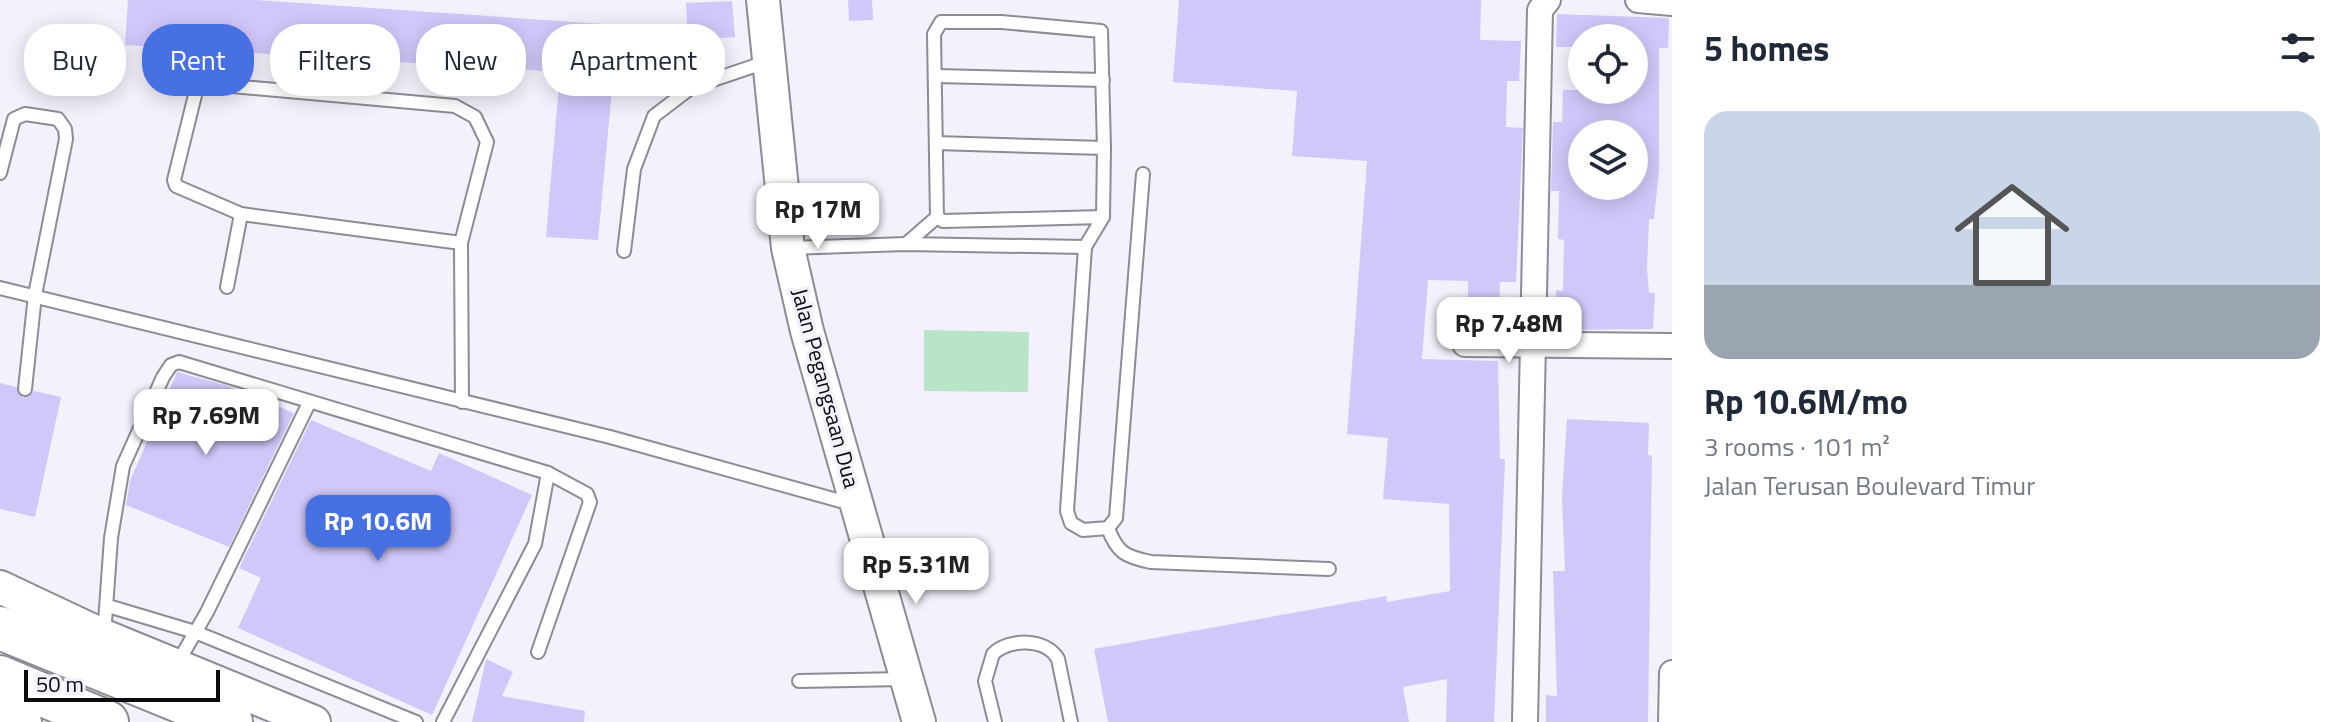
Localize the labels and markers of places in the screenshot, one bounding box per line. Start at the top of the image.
pin: Rp 17M [753,183,883,251]
pin: Rp 7.48M [1426,297,1592,365]
pin: Rp 7.69M [123,389,289,457]
pin: Rp 10.6M [295,495,461,563]
pin: Rp 5.31M [833,538,999,606]

